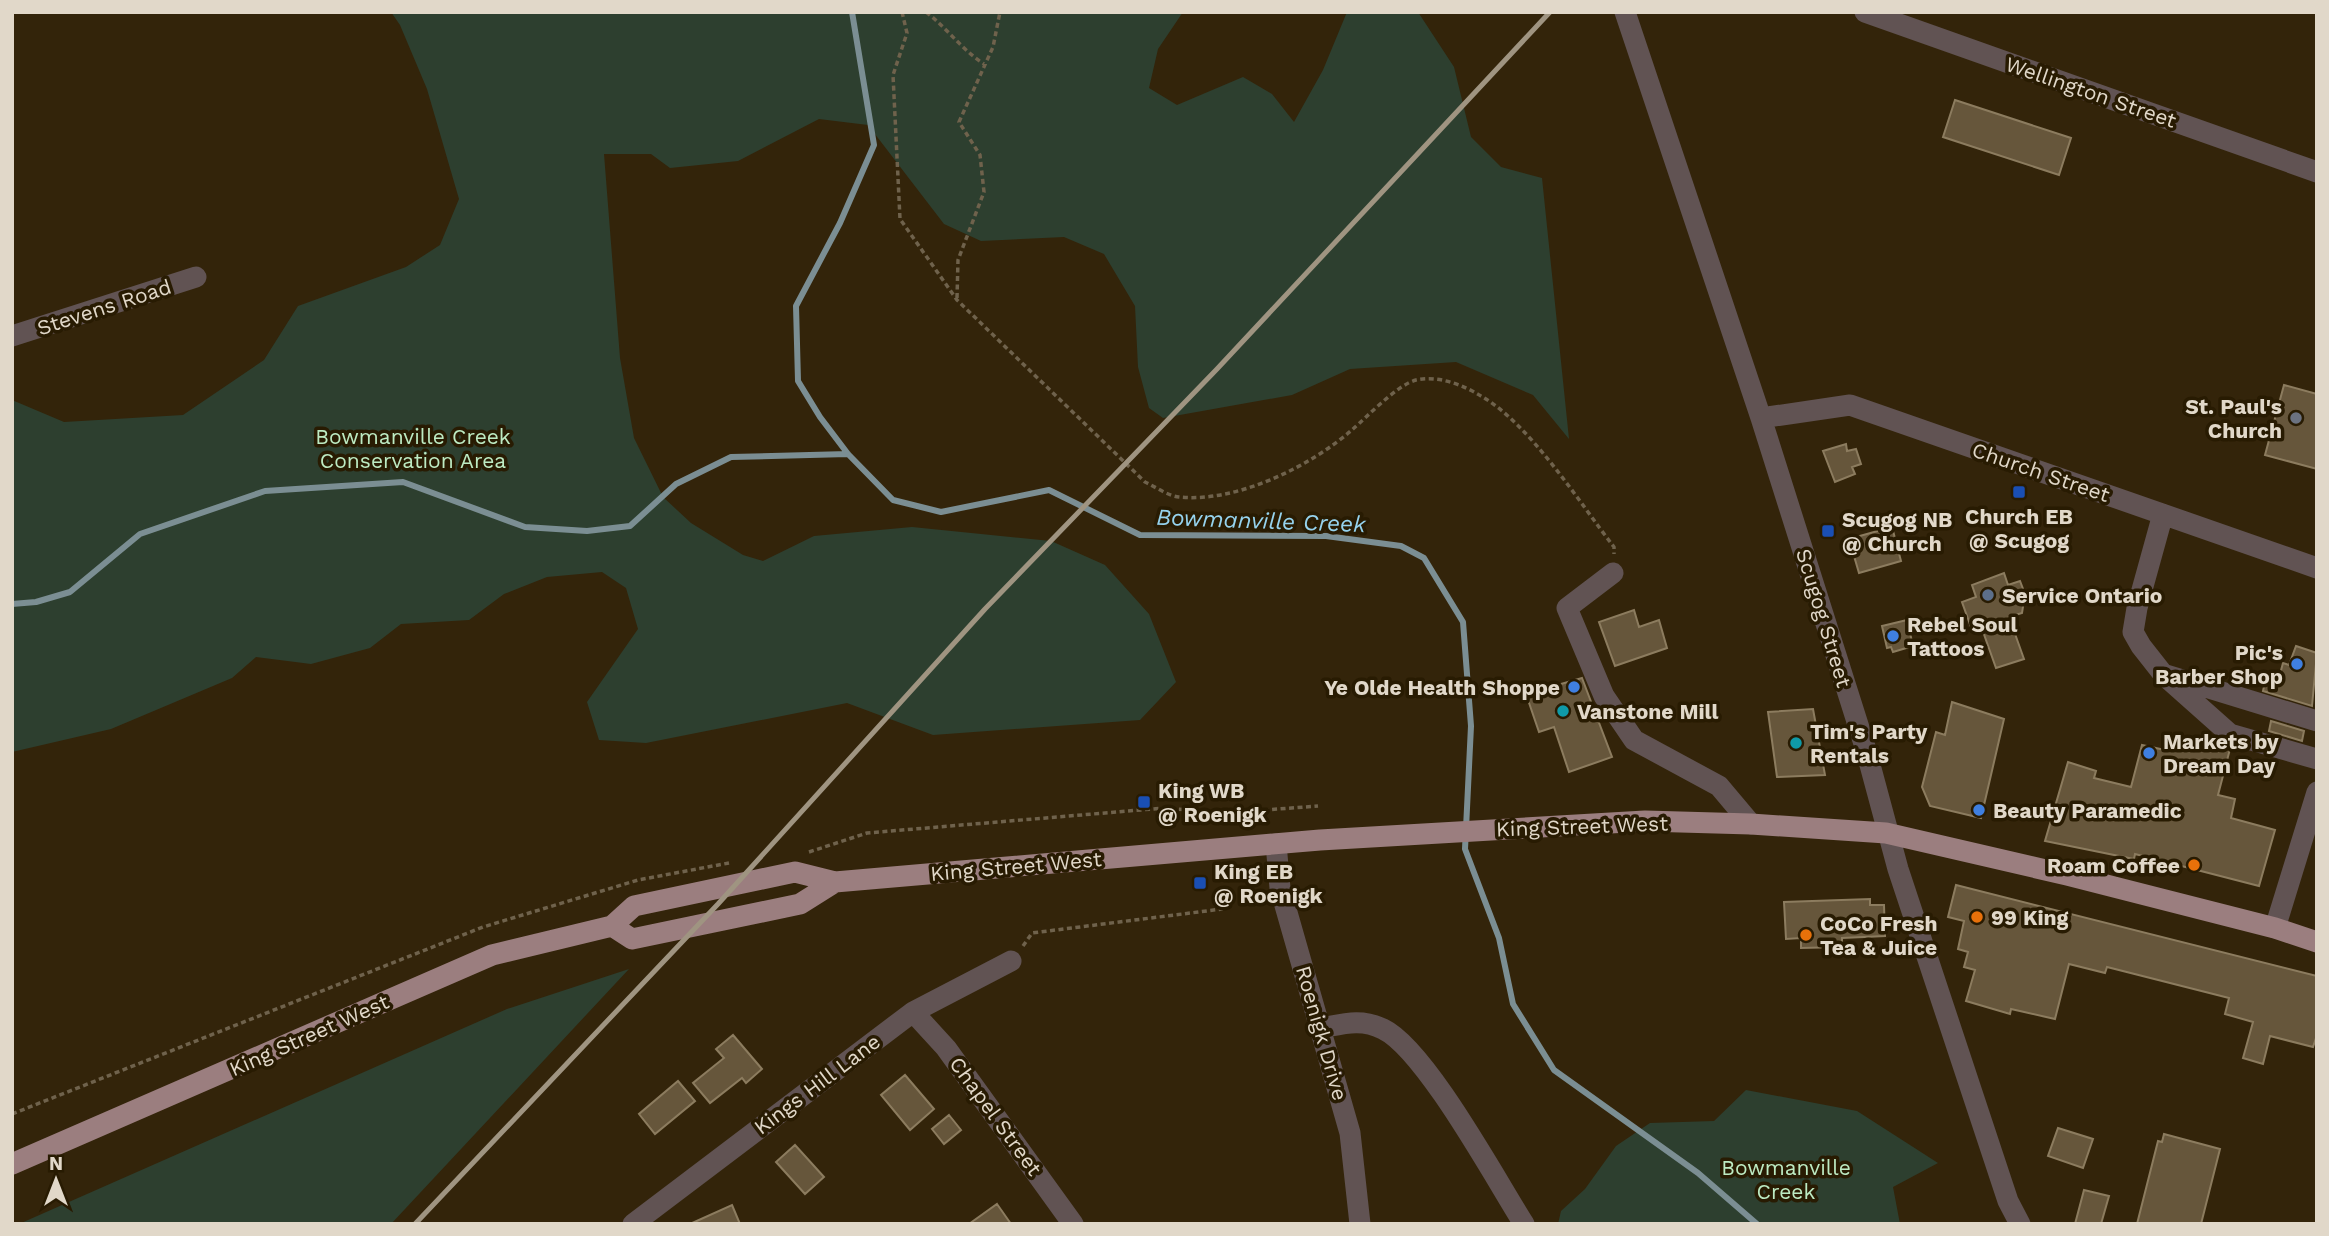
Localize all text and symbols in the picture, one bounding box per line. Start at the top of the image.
street label: Wellington Street [2002,51,2180,133]
street label: Stevens Road [34,274,174,340]
place label: St. Paul's Church [2185,394,2282,443]
marker: St. Paul's Church [2288,410,2304,426]
park label: Bowmanville Creek Conservation Area [315,424,511,473]
street label: Church Street [1969,437,2113,507]
marker: Church EB @ Scugog [2011,484,2027,500]
water label: Bowmanville Creek [1156,504,1368,538]
place label: Church EB @ Scugog [1965,504,2073,553]
place label: Scugog NB @ Church [1842,507,1952,556]
marker: Scugog NB @ Church [1820,523,1836,539]
street label: Scugog Street [1791,546,1857,690]
place label: Service Ontario [2002,583,2162,608]
marker: Service Ontario [1980,587,1996,603]
place label: Rebel Soul Tattoos [1907,612,2018,661]
marker: Rebel Soul Tattoos [1885,628,1901,644]
place label: Pic's Barber Shop [2155,640,2283,689]
marker: Pic's Barber Shop [2289,656,2305,672]
place label: Ye Olde Health Shoppe [1324,675,1560,700]
marker: Ye Olde Health Shoppe [1566,679,1582,695]
place label: Vanstone Mill [1577,699,1718,724]
marker: Vanstone Mill [1555,703,1571,719]
place label: Tim's Party Rentals [1810,719,1928,768]
place label: Markets by Dream Day [2163,729,2279,778]
marker: Tim's Party Rentals [1788,735,1804,751]
marker: Markets by Dream Day [2141,745,2157,761]
place label: King WB @ Roenigk [1158,778,1268,827]
marker: King WB @ Roenigk [1136,794,1152,810]
place label: Beauty Paramedic [1993,798,2182,823]
marker: Beauty Paramedic [1971,802,1987,818]
street label: King Street West [1496,810,1669,841]
street label: King Street West [929,846,1103,886]
place label: Roam Coffee [2047,853,2180,878]
marker: Roam Coffee [2186,857,2202,873]
place label: King EB @ Roenigk [1214,859,1324,908]
marker: King EB @ Roenigk [1192,875,1208,891]
place label: 99 King [1991,905,2069,930]
marker: 99 King [1969,909,1985,925]
place label: CoCo Fresh Tea & Juice [1820,911,1938,960]
marker: CoCo Fresh Tea & Juice [1798,927,1814,943]
street label: Roenigk Drive [1291,963,1353,1103]
street label: King Street West [225,989,393,1081]
street label: Kings Hill Lane [749,1028,885,1140]
street label: Chapel Street [945,1052,1048,1180]
north arrow [21,1145,91,1215]
text: N [49,1152,63,1175]
park label: Bowmanville Creek [1721,1155,1851,1204]

